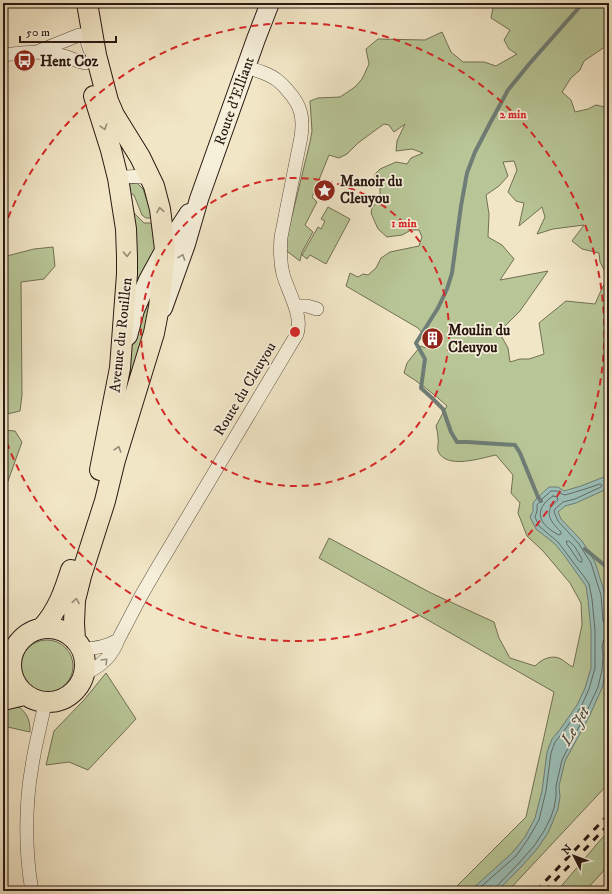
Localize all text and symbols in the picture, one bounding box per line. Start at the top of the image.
scale bar [20,18,116,44]
text: 50 m [26,25,50,40]
bus stop icon: Hent Coz [12,48,38,74]
place label: Hent Coz [40,52,99,71]
street label: Route d'Elliant [209,54,258,148]
text: 2 min [500,107,527,122]
one-way arrow [99,123,108,130]
place label: Manoir du Cleuyou [340,172,403,208]
place icon: Manoir du Cleuyou [312,177,338,203]
one-way arrow [156,207,165,213]
text: 1 min [391,216,417,231]
one-way arrow [123,251,131,257]
one-way arrow [177,254,185,261]
street label: Avenue du Rouillen [106,276,137,394]
place label: Moulin du Cleuyou [448,321,511,357]
centre of rings [288,325,302,339]
building icon: Moulin du Cleuyou [420,326,446,352]
street label: Route du Cleuyou [210,339,280,439]
one-way arrow [113,446,122,453]
one-way arrow [71,598,80,604]
one-way arrow [100,658,108,666]
water label: Le Jet [556,702,595,750]
north arrow [554,836,594,876]
text: N [559,842,576,858]

